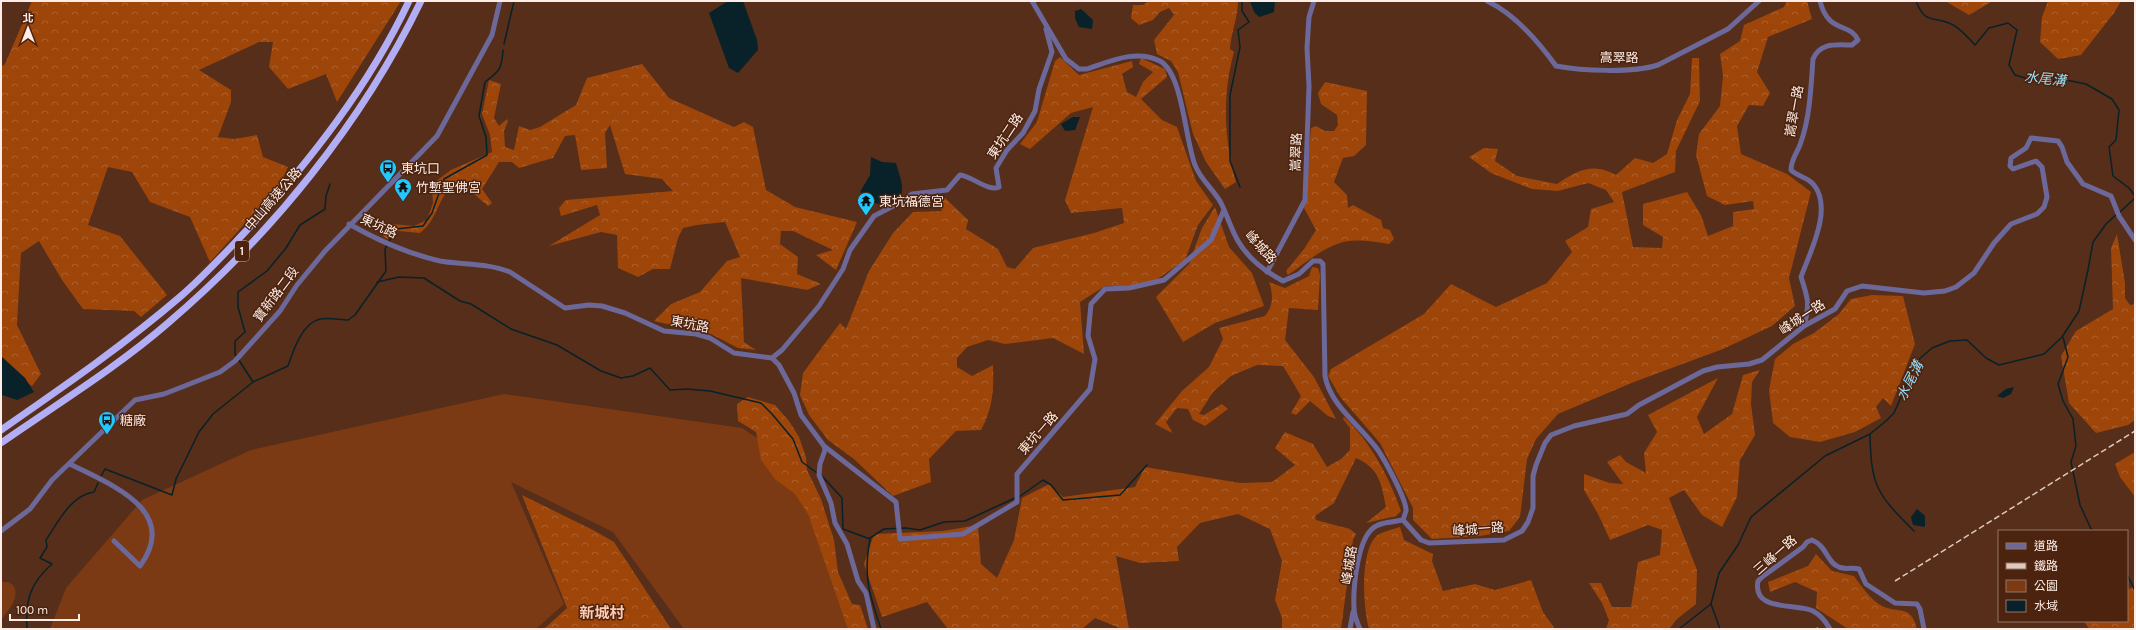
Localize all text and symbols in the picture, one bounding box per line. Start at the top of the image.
north arrow [8,8,48,48]
text: 北 [23,12,34,25]
street label: 嵩翠路 [1599,50,1639,65]
water label: 水尾溝 [2023,68,2069,90]
street label: 嵩翠一路 [1782,84,1806,138]
street label: 東坑二路 [984,110,1026,162]
street label: 嵩翠路 [1288,132,1304,172]
bus stop icon: 東坑口 [378,158,398,183]
place label: 東坑口 [401,161,440,176]
street label: 中山高速公路 [242,165,304,233]
temple icon: 竹塹聖佛宮 [393,177,413,202]
place label: 竹塹聖佛宮 [416,180,481,195]
temple icon: 東坑福德宮 [856,191,876,216]
place label: 東坑福德宮 [879,194,944,209]
street label: 東坑路 [358,211,400,241]
street label: 峰城路 [1242,227,1280,267]
road number: 1 [235,241,249,261]
street label: 寶新路二段 [250,264,302,324]
street label: 峰城一路 [1776,297,1828,337]
street label: 東坑路 [669,313,711,335]
water label: 水尾溝 [1893,357,1928,404]
street label: 東坑一路 [1015,408,1061,458]
bus stop icon: 糖廠 [97,410,117,435]
place label: 糖廠 [120,413,146,428]
street label: 峰城一路 [1452,520,1504,538]
legend [1998,530,2128,622]
street label: 三峰一路 [1750,532,1800,578]
text: 道路 [2034,539,2058,553]
street label: 峰城路 [1339,545,1359,585]
text: 鐵路 [2034,559,2058,573]
text: 公園 [2034,579,2058,593]
scale bar [10,596,79,622]
text: 水域 [2034,599,2058,613]
text: 100 m [16,603,48,617]
district label: 新城村 [579,604,625,622]

